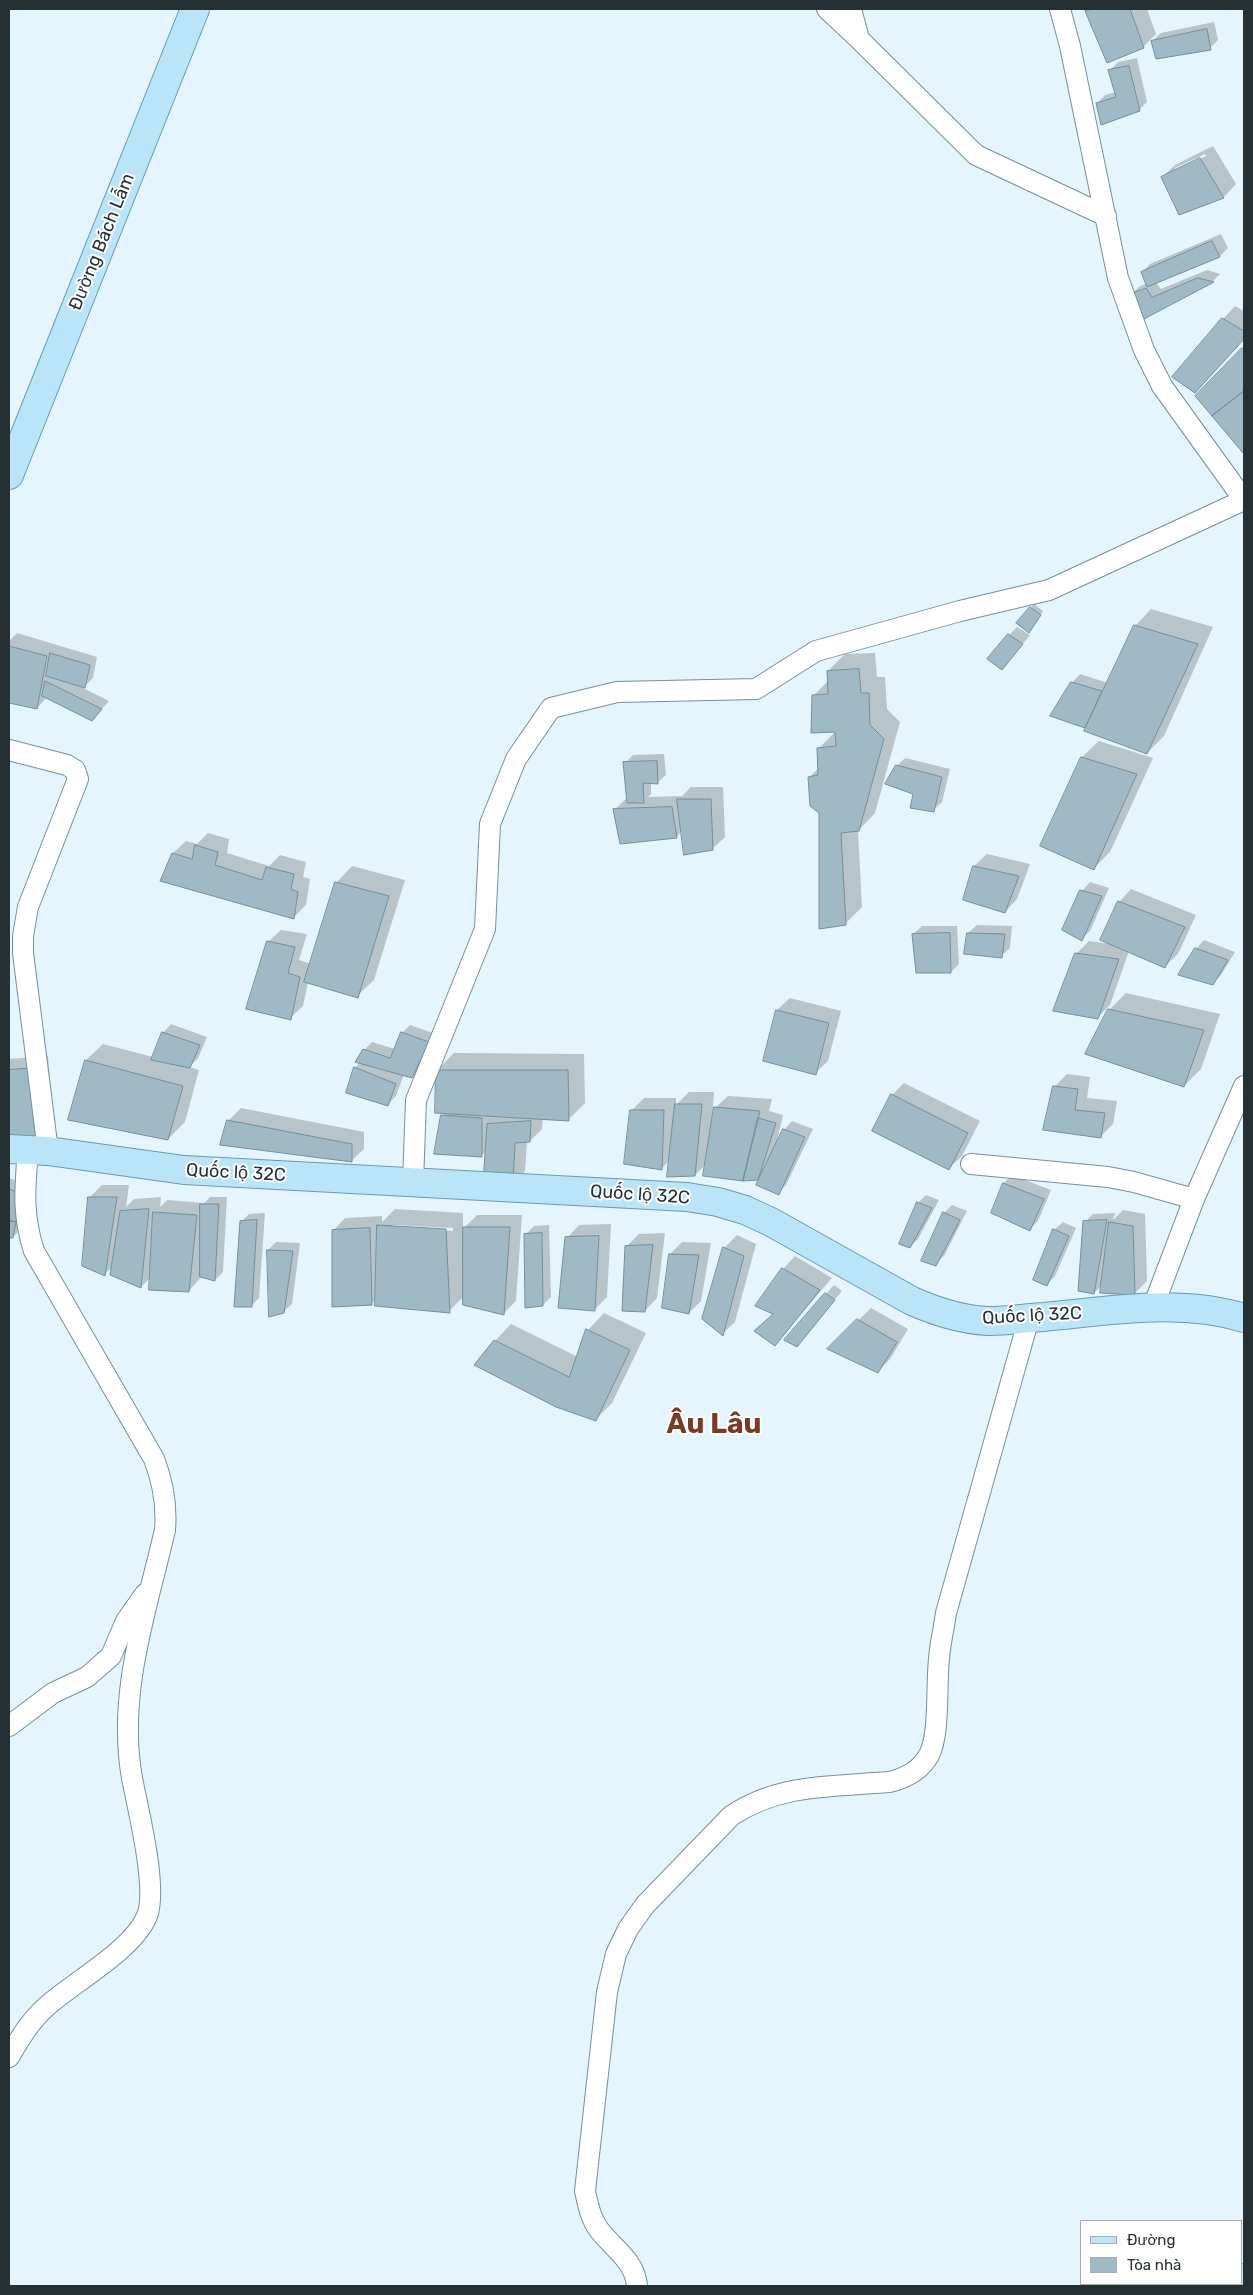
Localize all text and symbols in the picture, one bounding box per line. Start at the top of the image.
street label: Đường Bách Lẫm [65,170,139,314]
street label: Quốc lộ 32C [186,1160,286,1186]
street label: Quốc lộ 32C [589,1181,691,1209]
street label: Quốc lộ 32C [982,1303,1082,1329]
district label: Âu Lâu [667,1408,761,1442]
legend [1080,2220,1243,2285]
text: Đường [1127,2231,1175,2249]
text: Tòa nhà [1127,2256,1181,2274]

